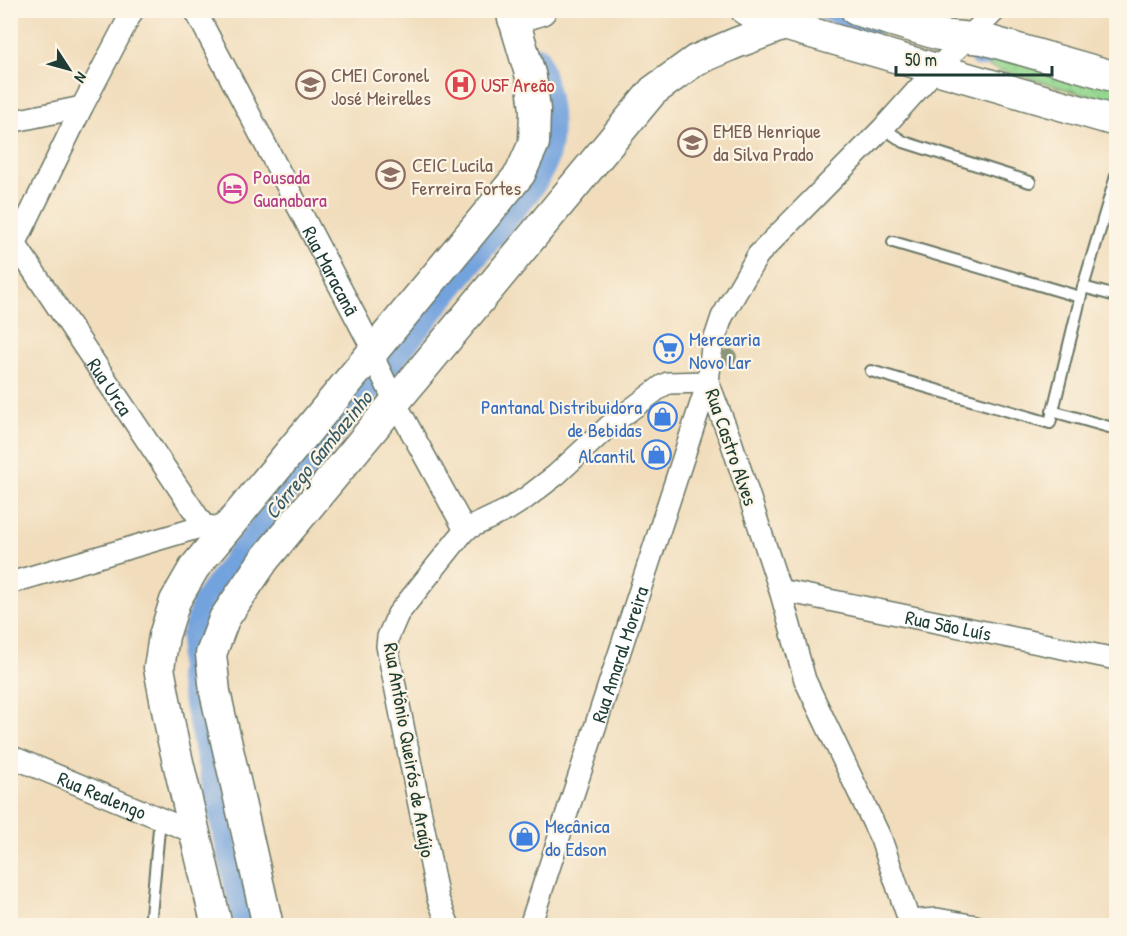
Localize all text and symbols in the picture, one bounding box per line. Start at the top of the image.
north arrow [39,39,99,99]
scale bar [896,39,1052,77]
text: 50 m [905,47,937,72]
place label: CMEI Coronel José Meirelles [331,61,431,111]
text: N [69,68,93,88]
hospital icon: USF Areão [444,68,476,100]
school or university icon: CMEI Coronel José Meirelles [294,69,326,101]
place label: USF Areão [481,71,555,98]
place label: EMEB Henrique da Silva Prado [713,117,821,167]
school or university icon: EMEB Henrique da Silva Prado [676,126,708,158]
place label: CEIC Lucila Ferreira Fortes [411,151,522,201]
school or university icon: CEIC Lucila Ferreira Fortes [375,159,407,191]
place label: Pousada Guanabara [253,163,327,213]
hotel icon: Pousada Guanabara [216,172,248,204]
street label: Rua Maracanã [297,221,366,320]
place label: Mercearia Novo Lar [689,325,760,375]
supermarket icon: Mercearia Novo Lar [652,333,684,365]
street label: Rua Urca [82,352,140,420]
water label: Córrego Gambazinho [257,384,380,525]
street label: Rua Castro Alves [699,385,765,509]
place label: Pantanal Distribuidora de Bebidas [481,393,642,443]
shop icon: Pantanal Distribuidora de Bebidas [647,401,679,433]
shop icon: Alcantil [640,439,672,471]
place label: Alcantil [579,442,636,469]
street label: Rua Amaral Moreira [584,582,654,726]
street label: Rua São Luís [903,603,994,647]
street label: Rua Antônio Queirós de Araújo [378,641,442,859]
street label: Rua Realengo [54,764,151,825]
place label: Mecânica do Edson [545,812,610,862]
shop icon: Mecânica do Edson [508,820,540,852]

